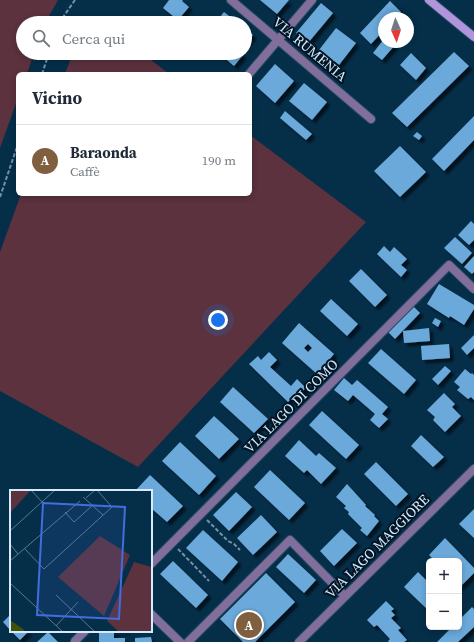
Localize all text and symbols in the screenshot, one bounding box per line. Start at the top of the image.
street label: VIA RUMENIA [268,12,352,87]
north arrow [378,12,414,48]
search box [16,16,252,60]
icon: search [30,27,52,49]
text: Cerca qui [62,28,125,49]
text: Vicino [32,86,82,110]
text: Baraonda [70,142,137,163]
text: A [41,152,49,169]
text: 190 m [202,152,236,169]
text: Caffè [70,163,100,180]
your location [208,310,228,330]
street label: VIA LAGO DI COMO [239,354,343,458]
inset map [10,490,152,632]
street label: VIA LAGO MAGGIORE [321,490,433,602]
map controls [426,558,462,630]
button: + [426,558,462,594]
button: − [426,594,462,630]
pin: A [236,610,262,640]

